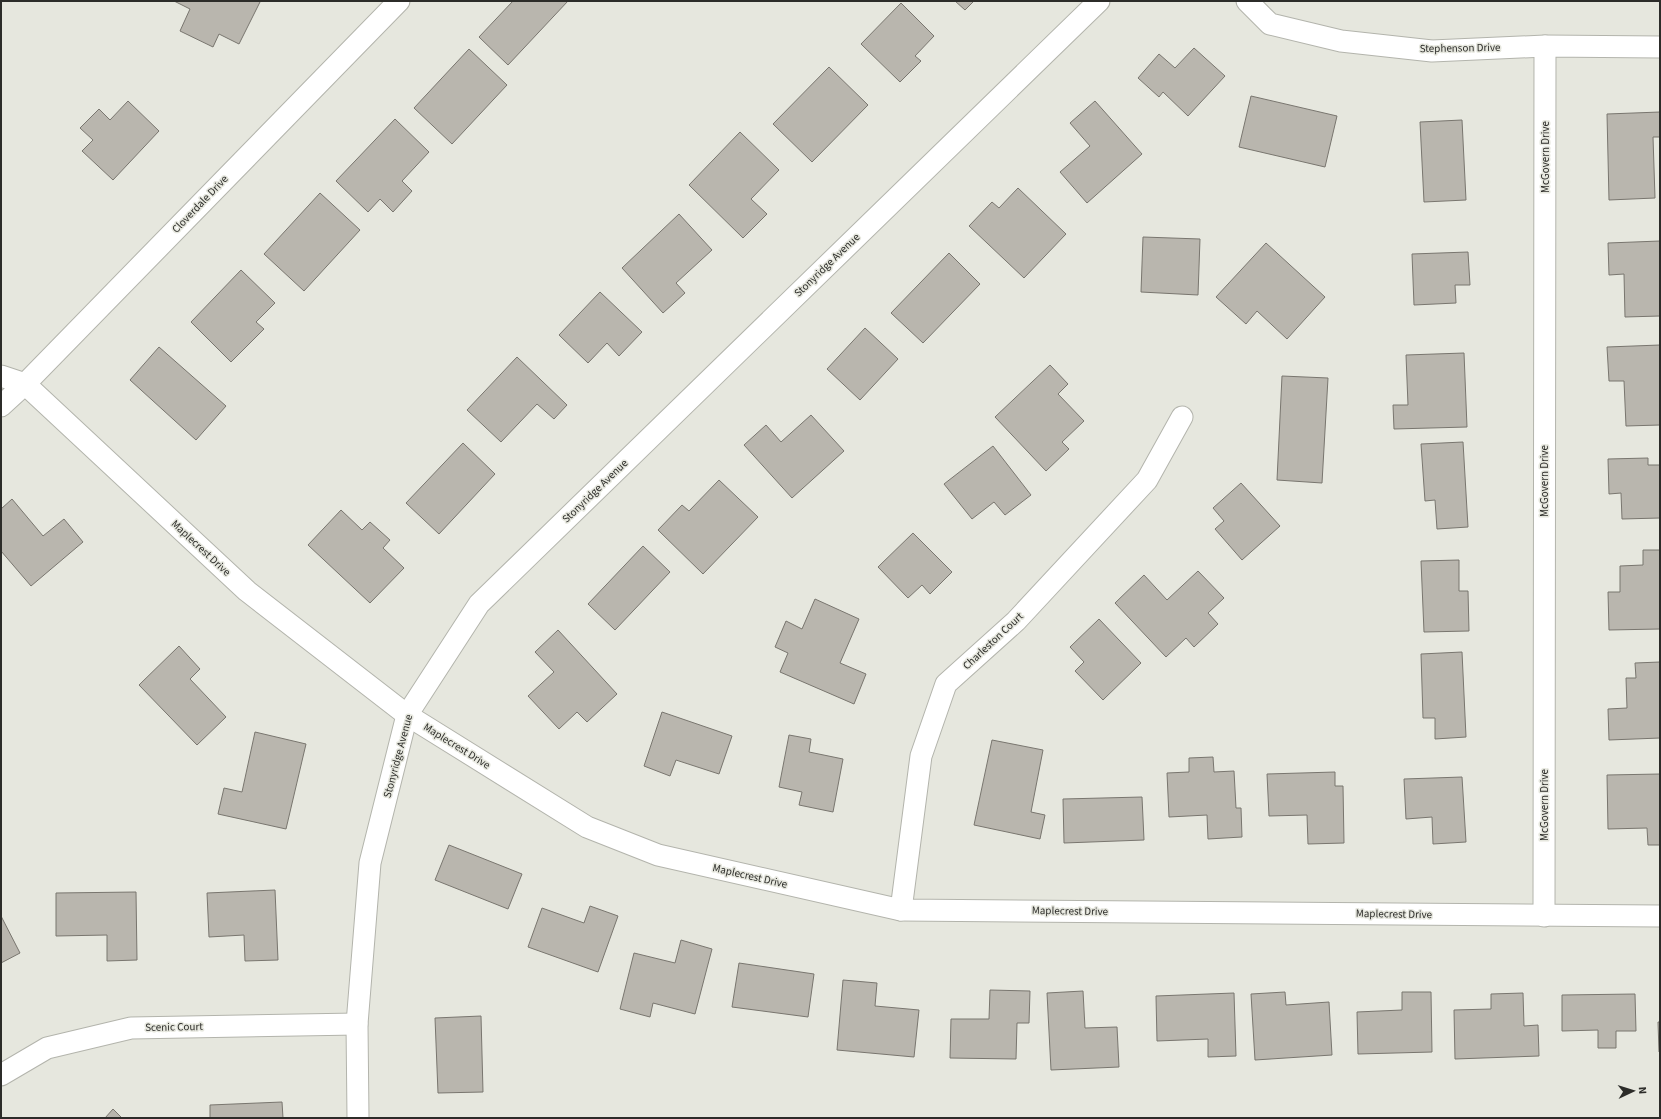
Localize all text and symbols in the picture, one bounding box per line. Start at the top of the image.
street label: Stephenson Drive [1419,40,1501,56]
street label: McGovern Drive [1538,120,1553,193]
street label: Cloverdale Drive [168,171,232,236]
street label: Stonyridge Avenue [791,229,863,300]
street label: McGovern Drive [1537,444,1552,517]
street label: Stonyridge Avenue [559,455,631,526]
street label: Maplecrest Drive [168,517,234,580]
street label: Charleston Court [959,609,1027,673]
street label: Stonyridge Avenue [380,712,416,799]
street label: Maplecrest Drive [421,719,494,773]
street label: McGovern Drive [1537,768,1552,841]
street label: Maplecrest Drive [711,860,789,892]
street label: Maplecrest Drive [1032,903,1109,919]
street label: Maplecrest Drive [1356,906,1433,922]
street label: Scenic Court [145,1019,203,1035]
north arrow [1613,1071,1653,1111]
text: N [1635,1086,1650,1095]

